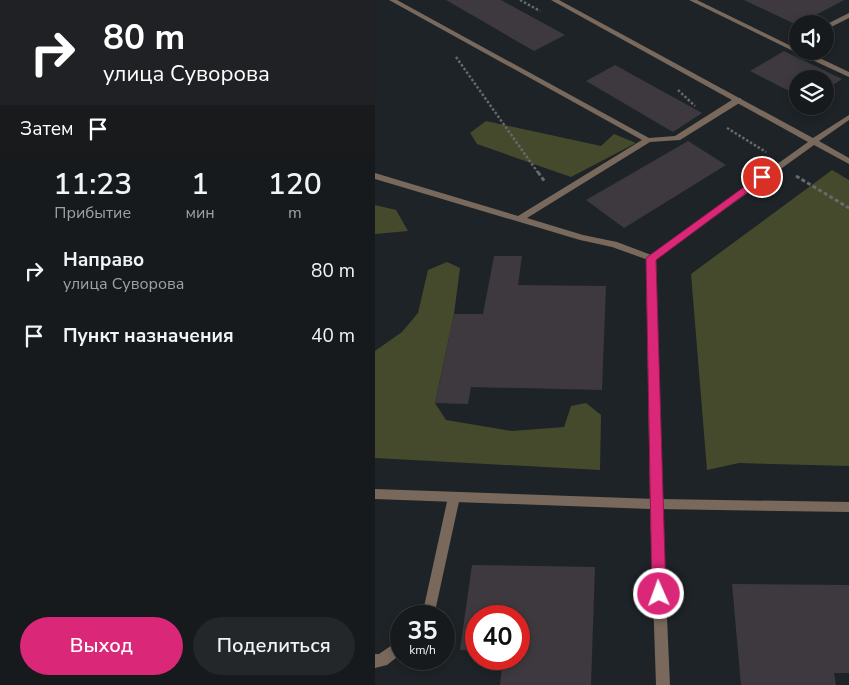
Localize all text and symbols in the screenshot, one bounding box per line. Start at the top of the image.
text: 80 m [103,14,185,61]
map controls [789,15,834,115]
button: sound [789,15,834,60]
icon: right [20,20,85,85]
text: улица Суворова [103,59,270,89]
button: layers [789,70,834,115]
icon: arrive [84,115,112,143]
text: Затем [20,116,74,142]
pin [741,156,783,198]
icon: arrive [748,163,776,191]
text: 11:23 [53,164,132,205]
text: 1 [191,164,209,205]
text: 120 [268,164,322,205]
text: Прибытие [54,202,131,224]
text: мин [185,202,215,224]
text: m [288,202,302,224]
text: Направо [63,247,144,273]
icon: right [20,257,48,285]
text: 80 m [311,258,355,284]
text: улица Суворова [63,273,184,295]
icon: arrive [20,322,48,350]
text: Пункт назначения [63,323,234,349]
text: 40 m [311,323,355,349]
position arrow [632,567,684,619]
speed limit sign: 40 [465,605,530,670]
text: 35 [407,614,438,648]
button: Выход [20,617,183,675]
button: Поделиться [193,617,355,675]
text: km/h [409,642,436,658]

